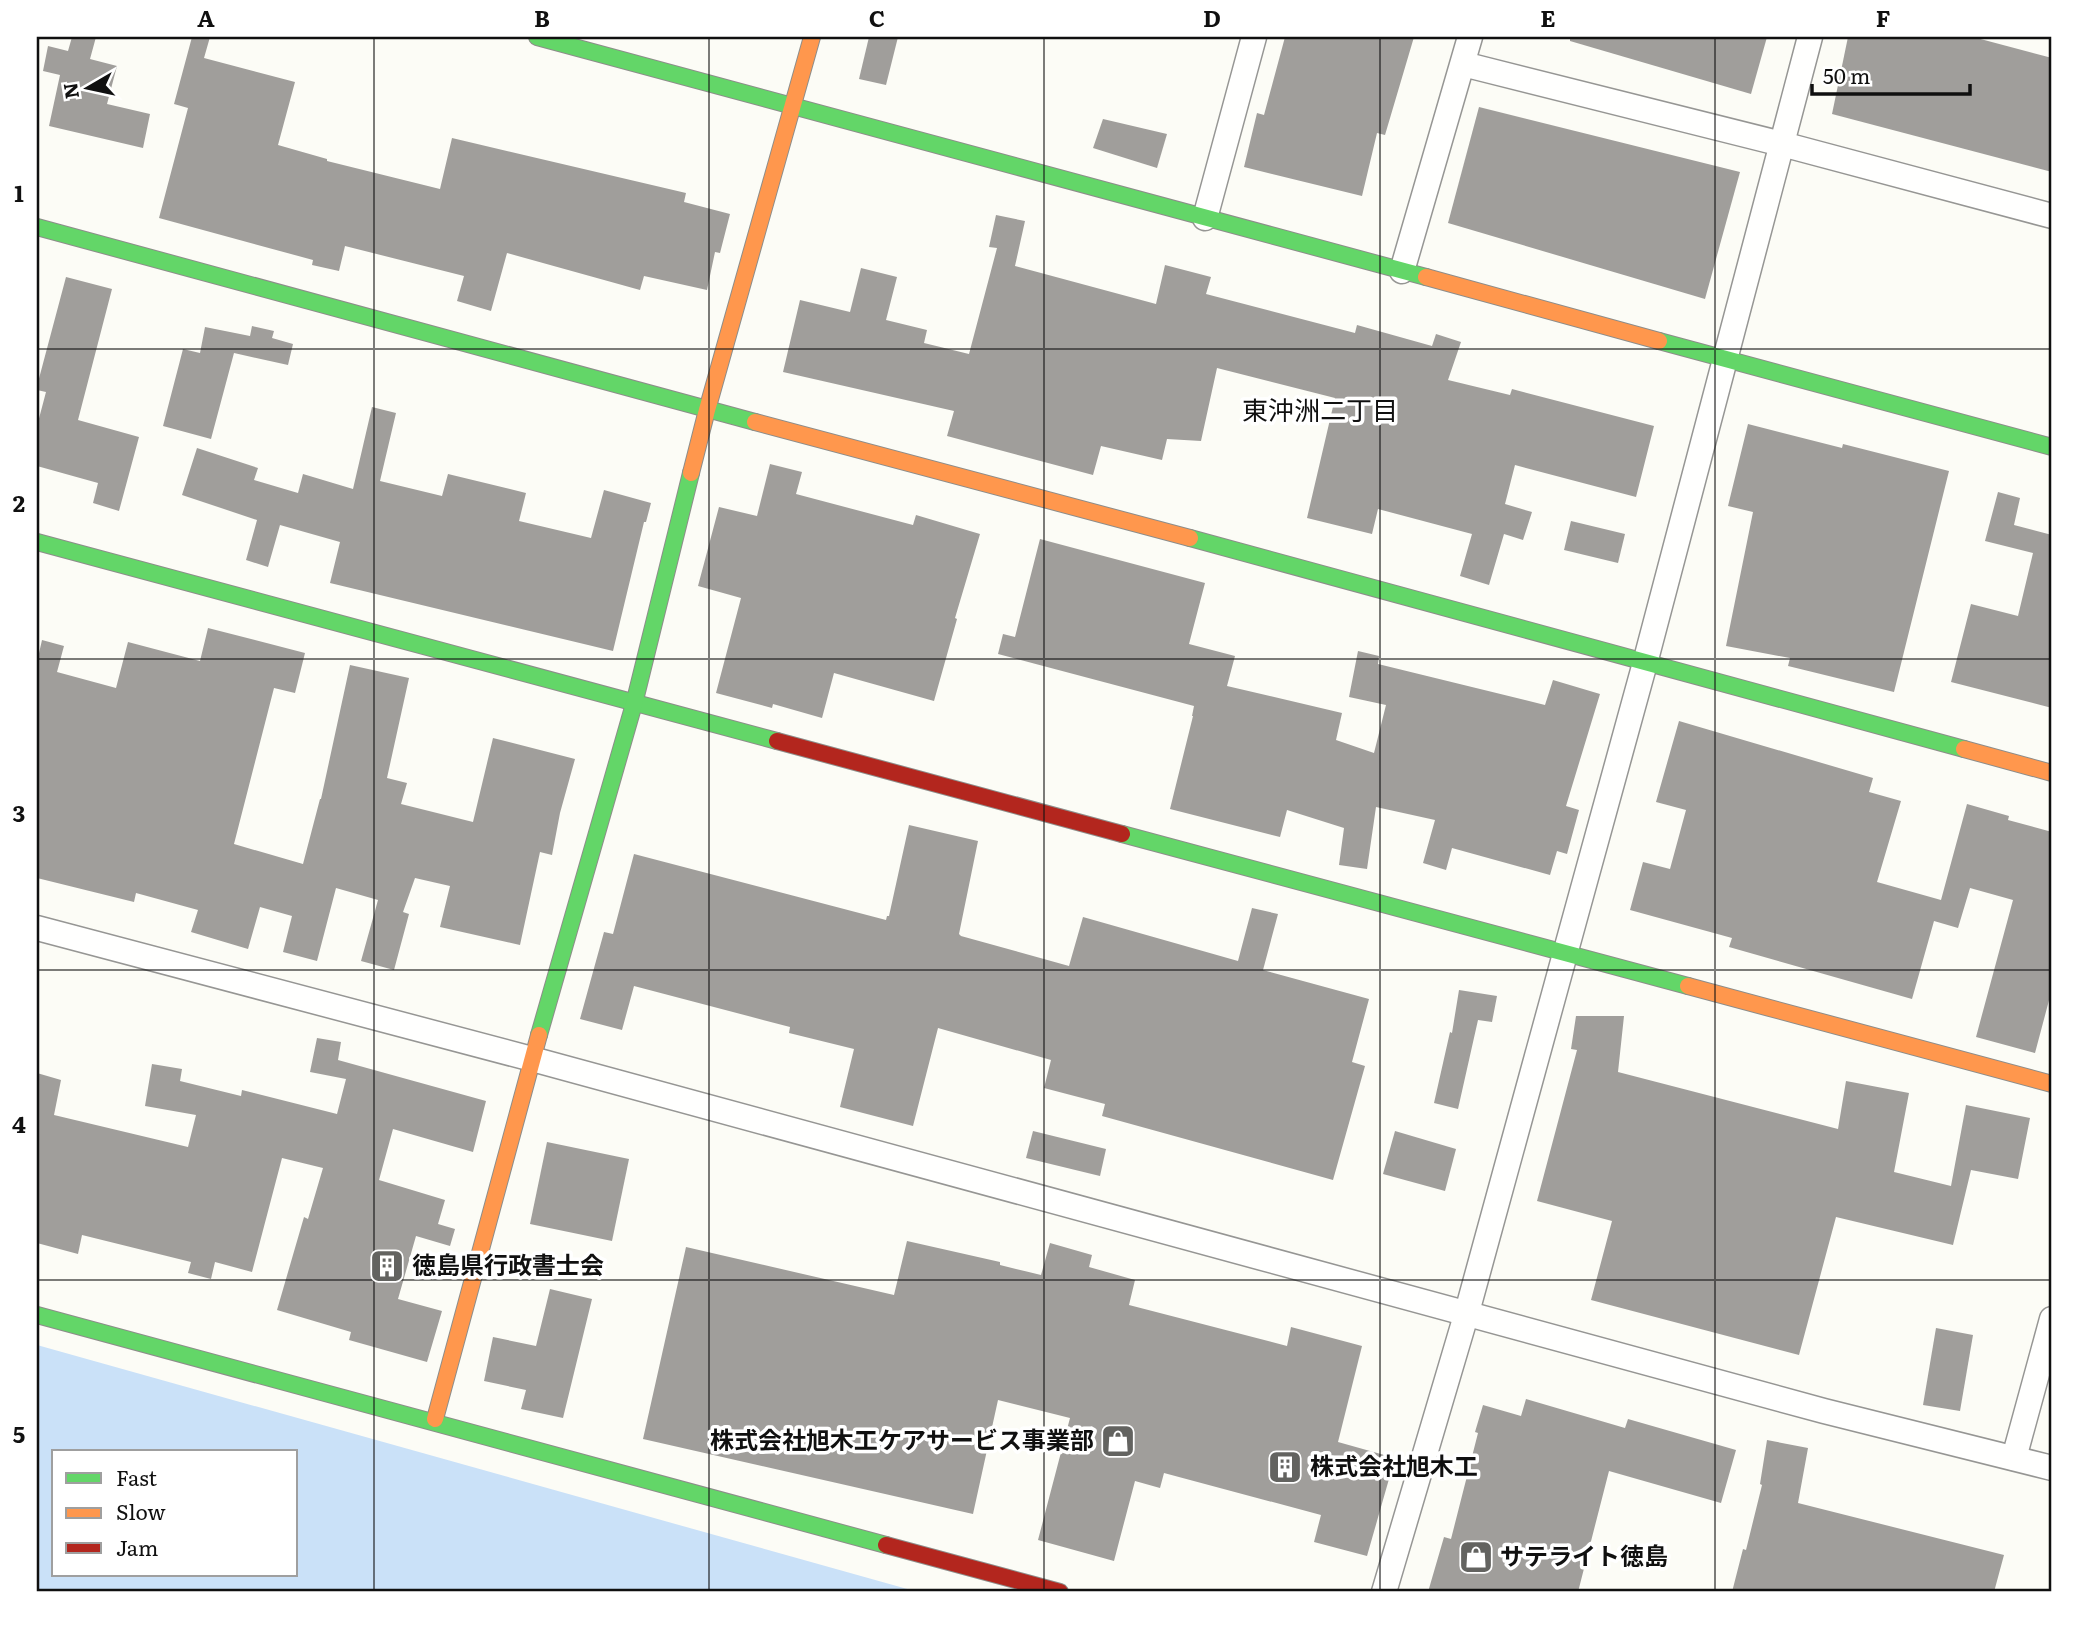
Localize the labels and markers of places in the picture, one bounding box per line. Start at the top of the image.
place label: 徳島県行政書士会 [412,1246,604,1281]
building icon: 徳島県行政書士会 [368,1247,406,1285]
place label: 株式会社旭木工ケアサービス事業部 [710,1421,1094,1456]
shop icon: 株式会社旭木工ケアサービス事業部 [1099,1422,1137,1460]
place label: 株式会社旭木工 [1310,1447,1478,1482]
building icon: 株式会社旭木工 [1266,1448,1304,1486]
place label: サテライト徳島 [1500,1537,1668,1572]
shop icon: サテライト徳島 [1457,1538,1495,1576]

